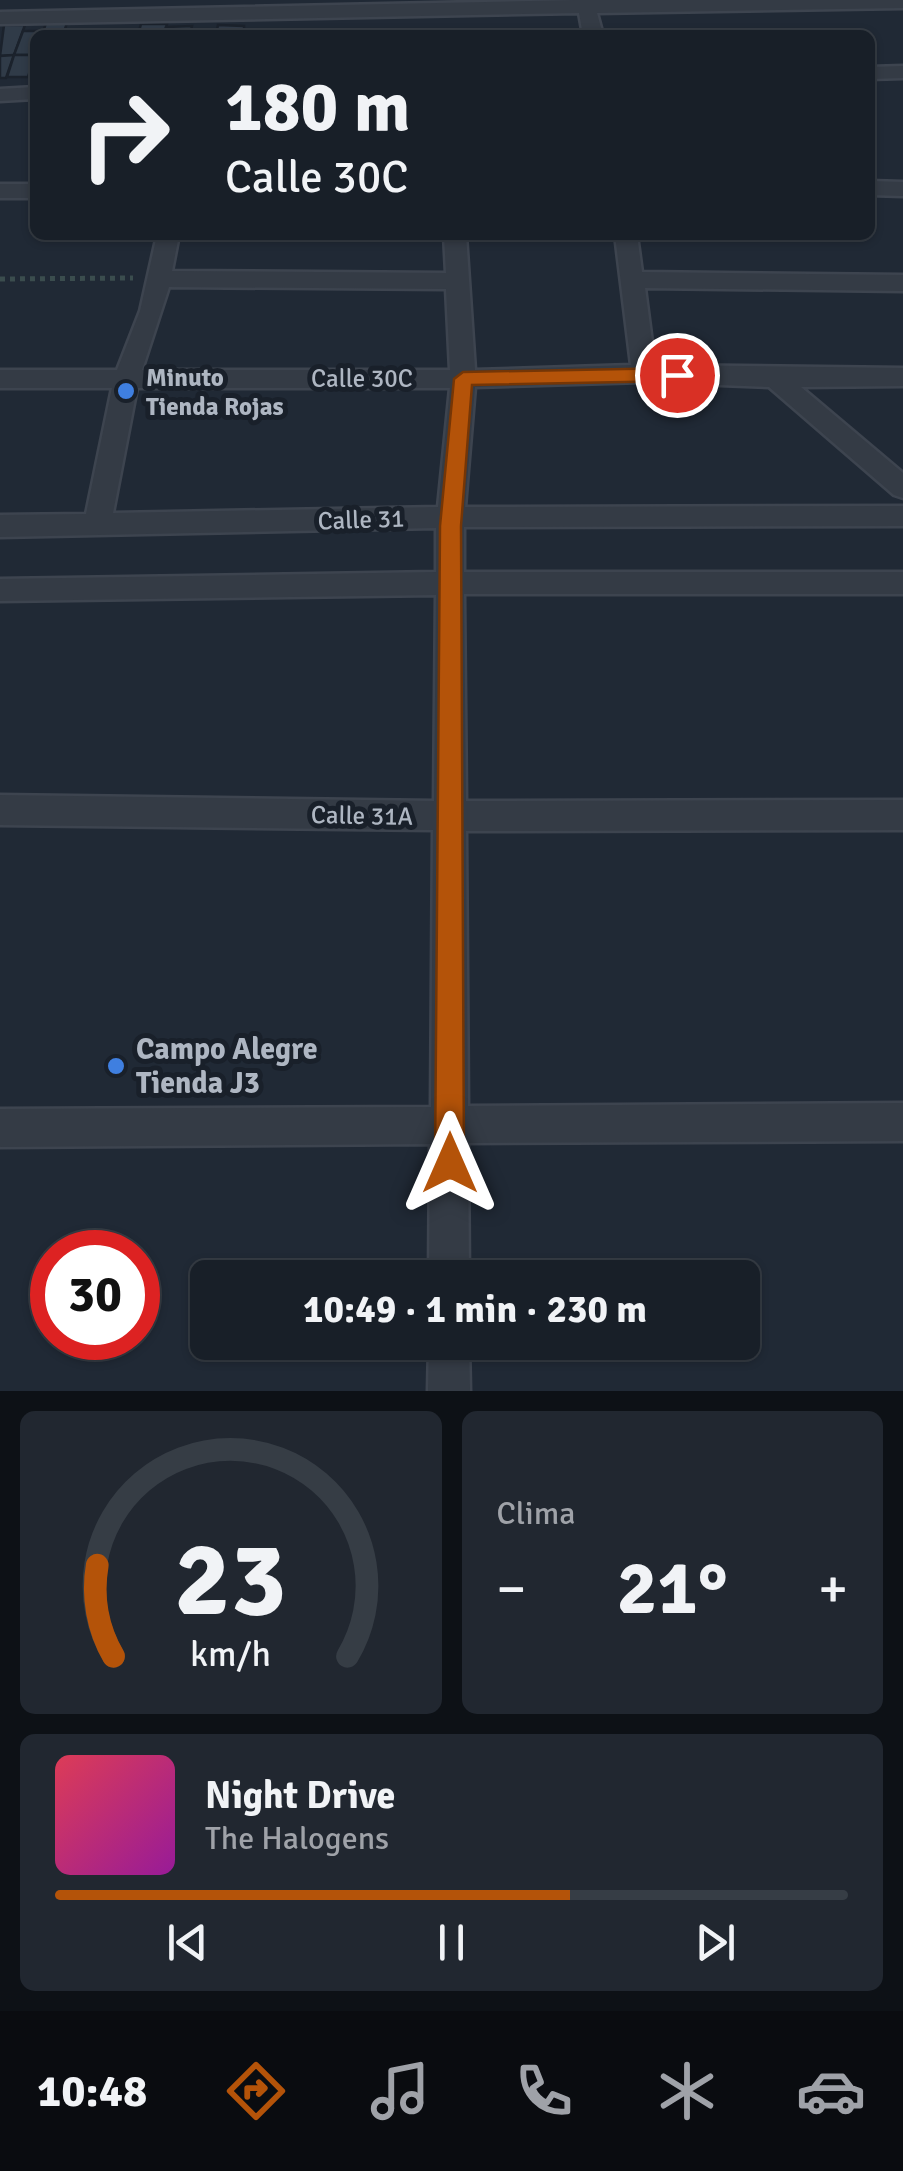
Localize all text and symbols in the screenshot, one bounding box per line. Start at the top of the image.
text: 180 m [225,64,410,150]
icon: right [60,70,190,200]
text: Calle 30C [225,150,408,205]
pin [635,333,720,418]
icon: arrive [650,348,705,403]
place label: Minuto Tienda Rojas [146,362,284,422]
street label: Calle 30C [311,363,413,394]
marker: Minuto Tienda Rojas [115,380,137,402]
street label: Calle 31 [317,502,405,537]
street label: Calle 31A [311,799,413,832]
place label: Campo Alegre Tienda J3 [136,1031,318,1102]
marker: Campo Alegre Tienda J3 [105,1055,127,1077]
position arrow [398,1111,502,1215]
speed limit sign: 30 [30,1230,160,1360]
text: 10:49 · 1 min · 230 m [303,1286,647,1333]
text: Clima [497,1494,575,1533]
text: 23 [175,1516,287,1644]
text: 21° [617,1542,728,1635]
text: − [497,1555,526,1623]
text: + [818,1555,848,1623]
text: km/h [190,1632,271,1676]
text: Night Drive [205,1772,395,1819]
text: The Halogens [205,1819,389,1858]
icon: previous [160,1915,215,1970]
icon: pause [424,1915,479,1970]
icon: next [688,1915,743,1970]
icon: directions [221,2056,291,2126]
icon: music [365,2056,435,2126]
icon: phone [509,2056,579,2126]
icon: climate [652,2056,722,2126]
icon: car [796,2056,866,2126]
text: 10:48 [37,2064,147,2119]

